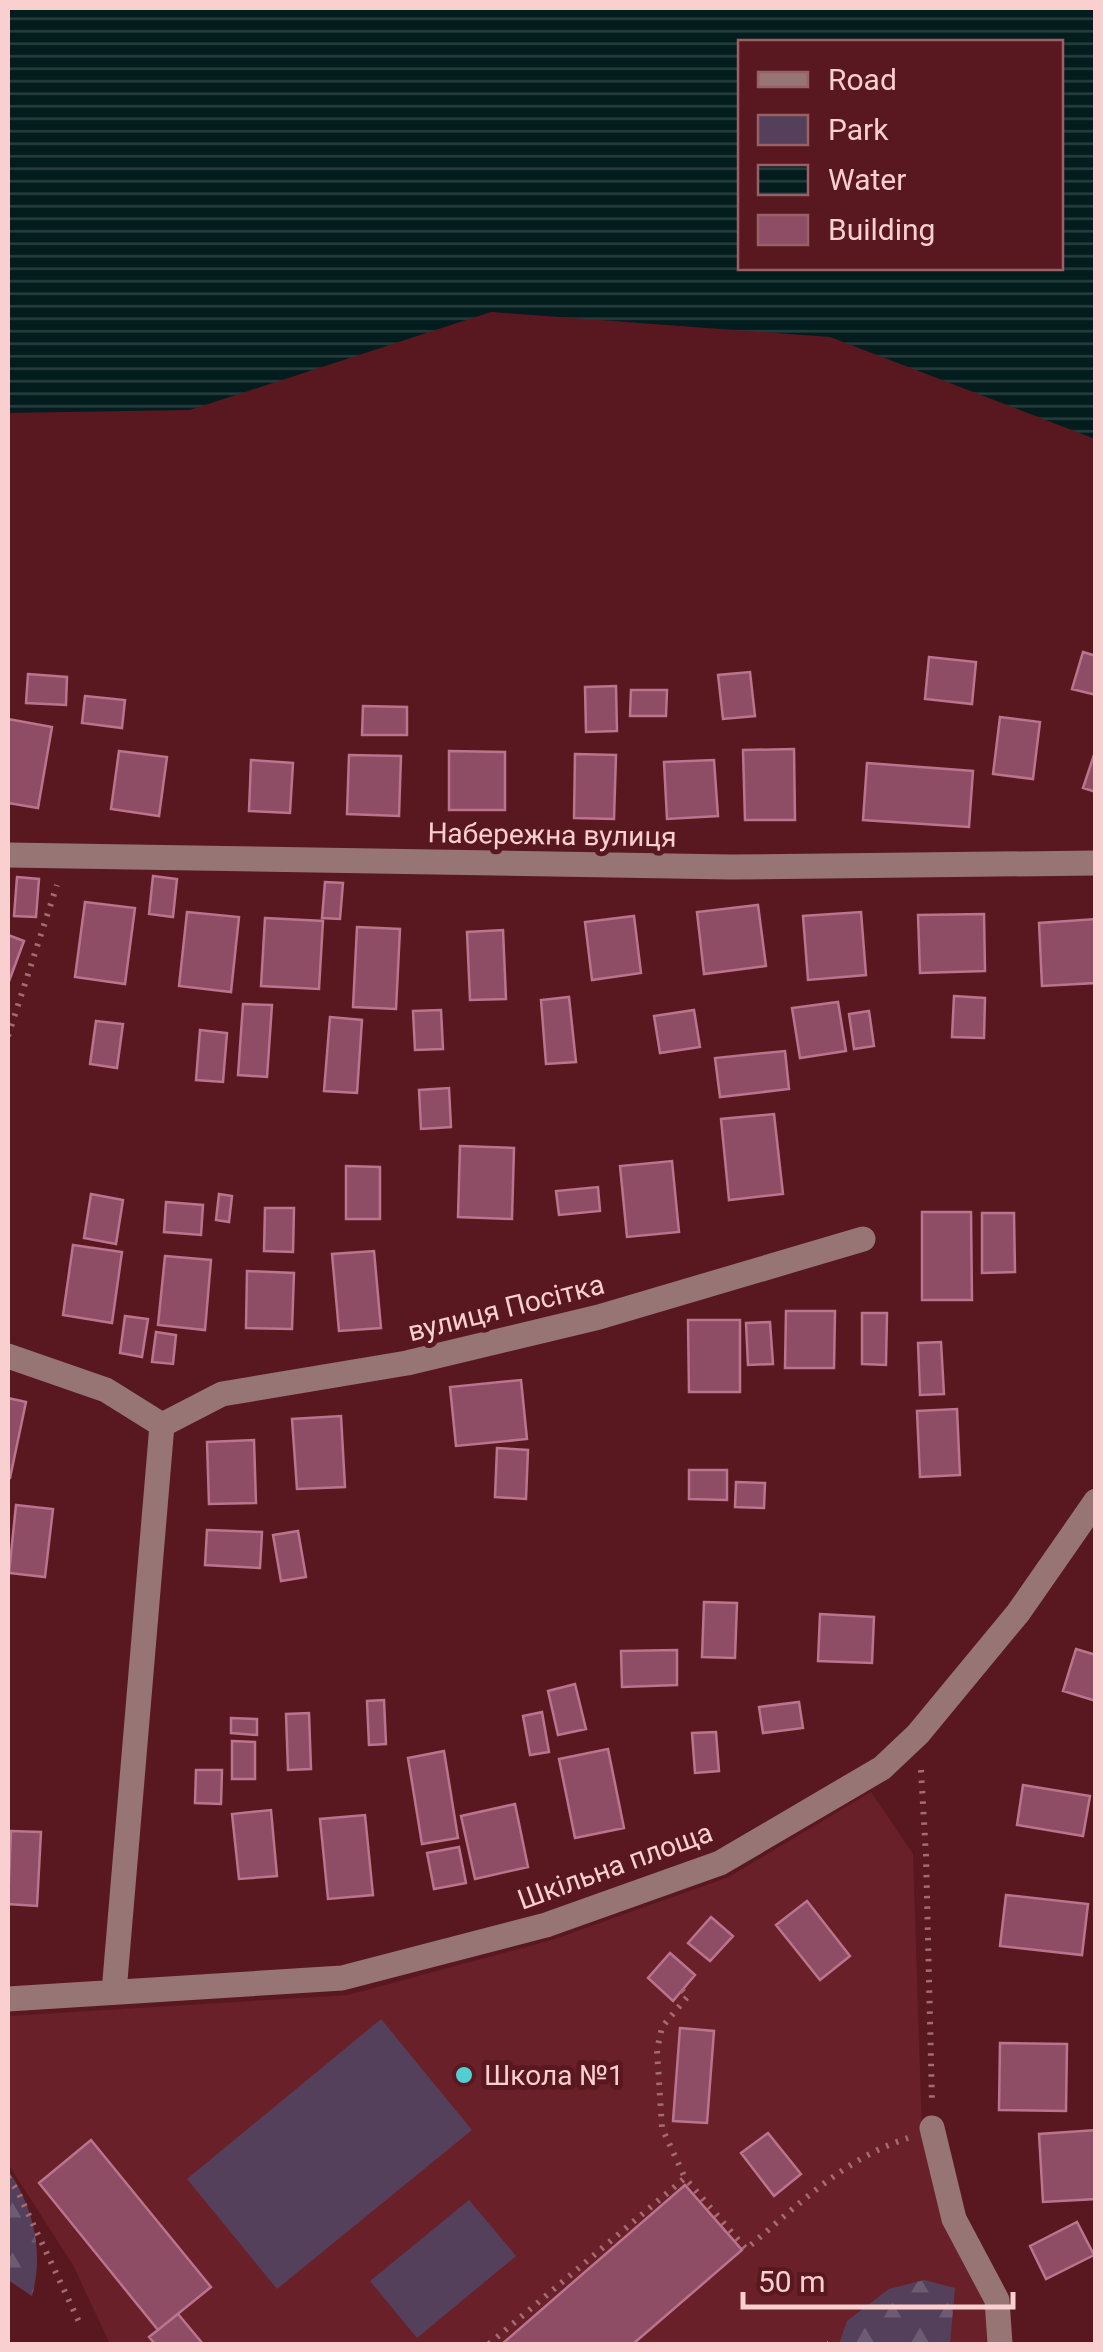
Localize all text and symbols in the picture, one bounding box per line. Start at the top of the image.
legend [738,40,1063,270]
text: Road [828,62,897,97]
text: Park [828,112,889,147]
text: Water [828,162,906,197]
text: Building [828,212,935,247]
street label: Набережна вулиця [427,816,677,854]
street label: вулиця Посітка [404,1268,608,1348]
street label: Шкільна площа [513,1815,717,1917]
place label: Школа №1 [484,2059,624,2092]
marker: Школа №1 [453,2064,475,2086]
scale bar [743,2247,1013,2309]
text: 50 m [758,2264,825,2299]

